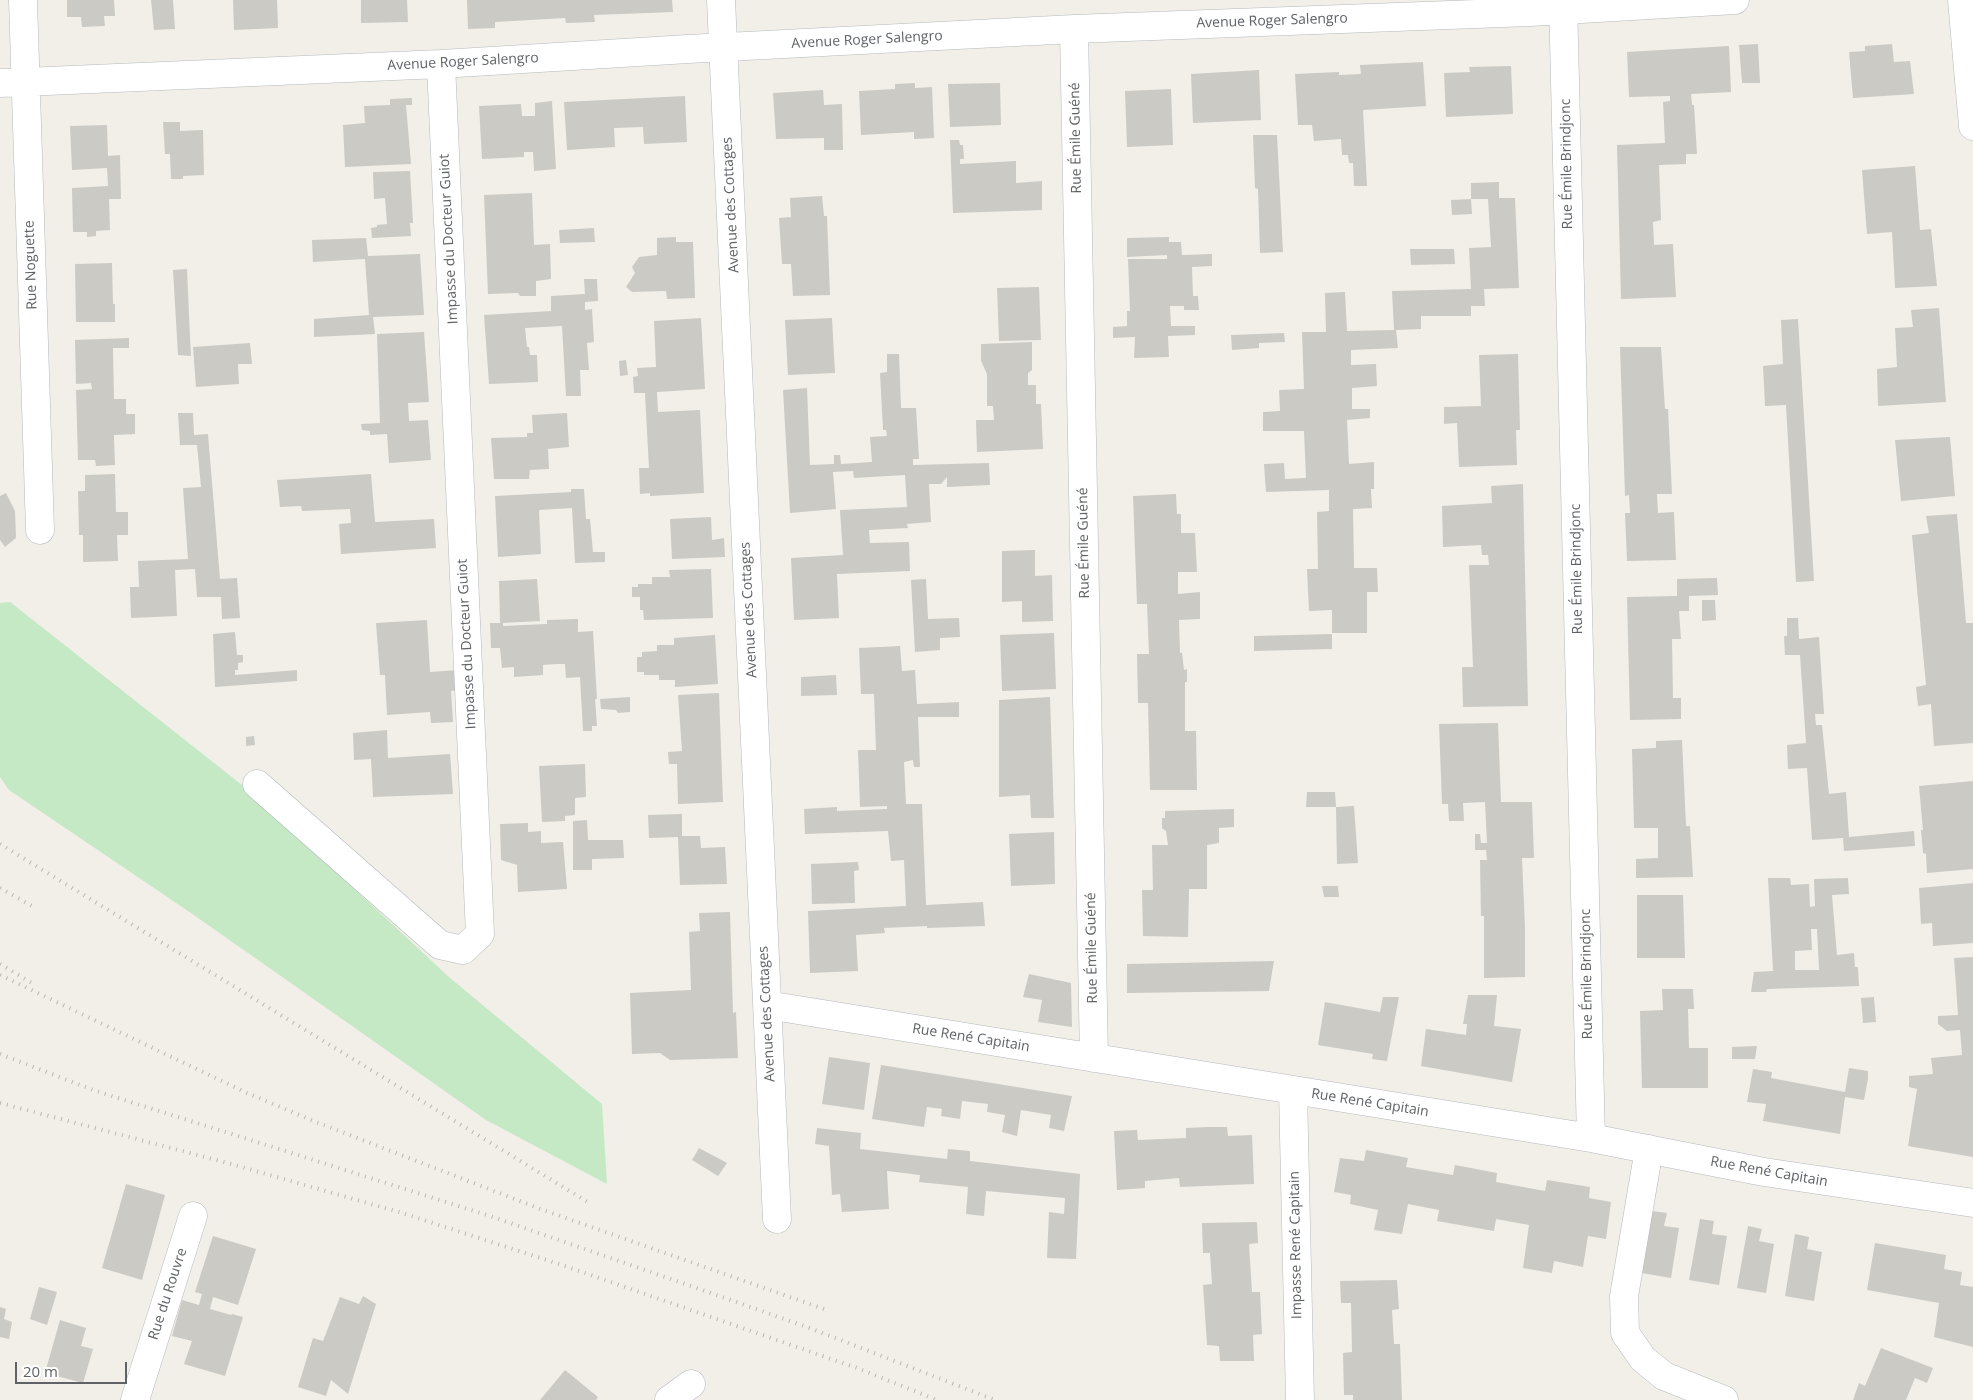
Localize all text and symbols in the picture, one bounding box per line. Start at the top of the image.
street label: Avenue Roger Salengro [1196,10,1348,32]
street label: Avenue Roger Salengro [791,28,943,52]
street label: Avenue Roger Salengro [387,50,539,74]
street label: Rue Émile Guéné [1067,82,1085,194]
street label: Rue Émile Brindjonc [1557,98,1577,230]
street label: Avenue des Cottages [719,137,743,273]
street label: Impasse du Docteur Guiot [436,153,462,325]
street label: Rue Noguette [21,220,41,310]
street label: Rue Émile Guéné [1075,487,1093,599]
street label: Rue Émile Brindjonc [1567,503,1587,635]
street label: Avenue des Cottages [737,542,761,678]
street label: Impasse du Docteur Guiot [454,558,480,730]
street label: Rue Émile Guéné [1083,892,1101,1004]
street label: Rue Émile Brindjonc [1577,908,1597,1040]
street label: Avenue des Cottages [755,946,779,1082]
street label: Rue René Capitain [911,1020,1031,1056]
street label: Rue René Capitain [1310,1085,1430,1121]
street label: Rue René Capitain [1709,1153,1829,1191]
street label: Impasse René Capitain [1286,1171,1306,1319]
street label: Rue du Rouvre [145,1246,191,1342]
scale bar [18,1352,130,1384]
text: 20 m [23,1361,58,1381]

